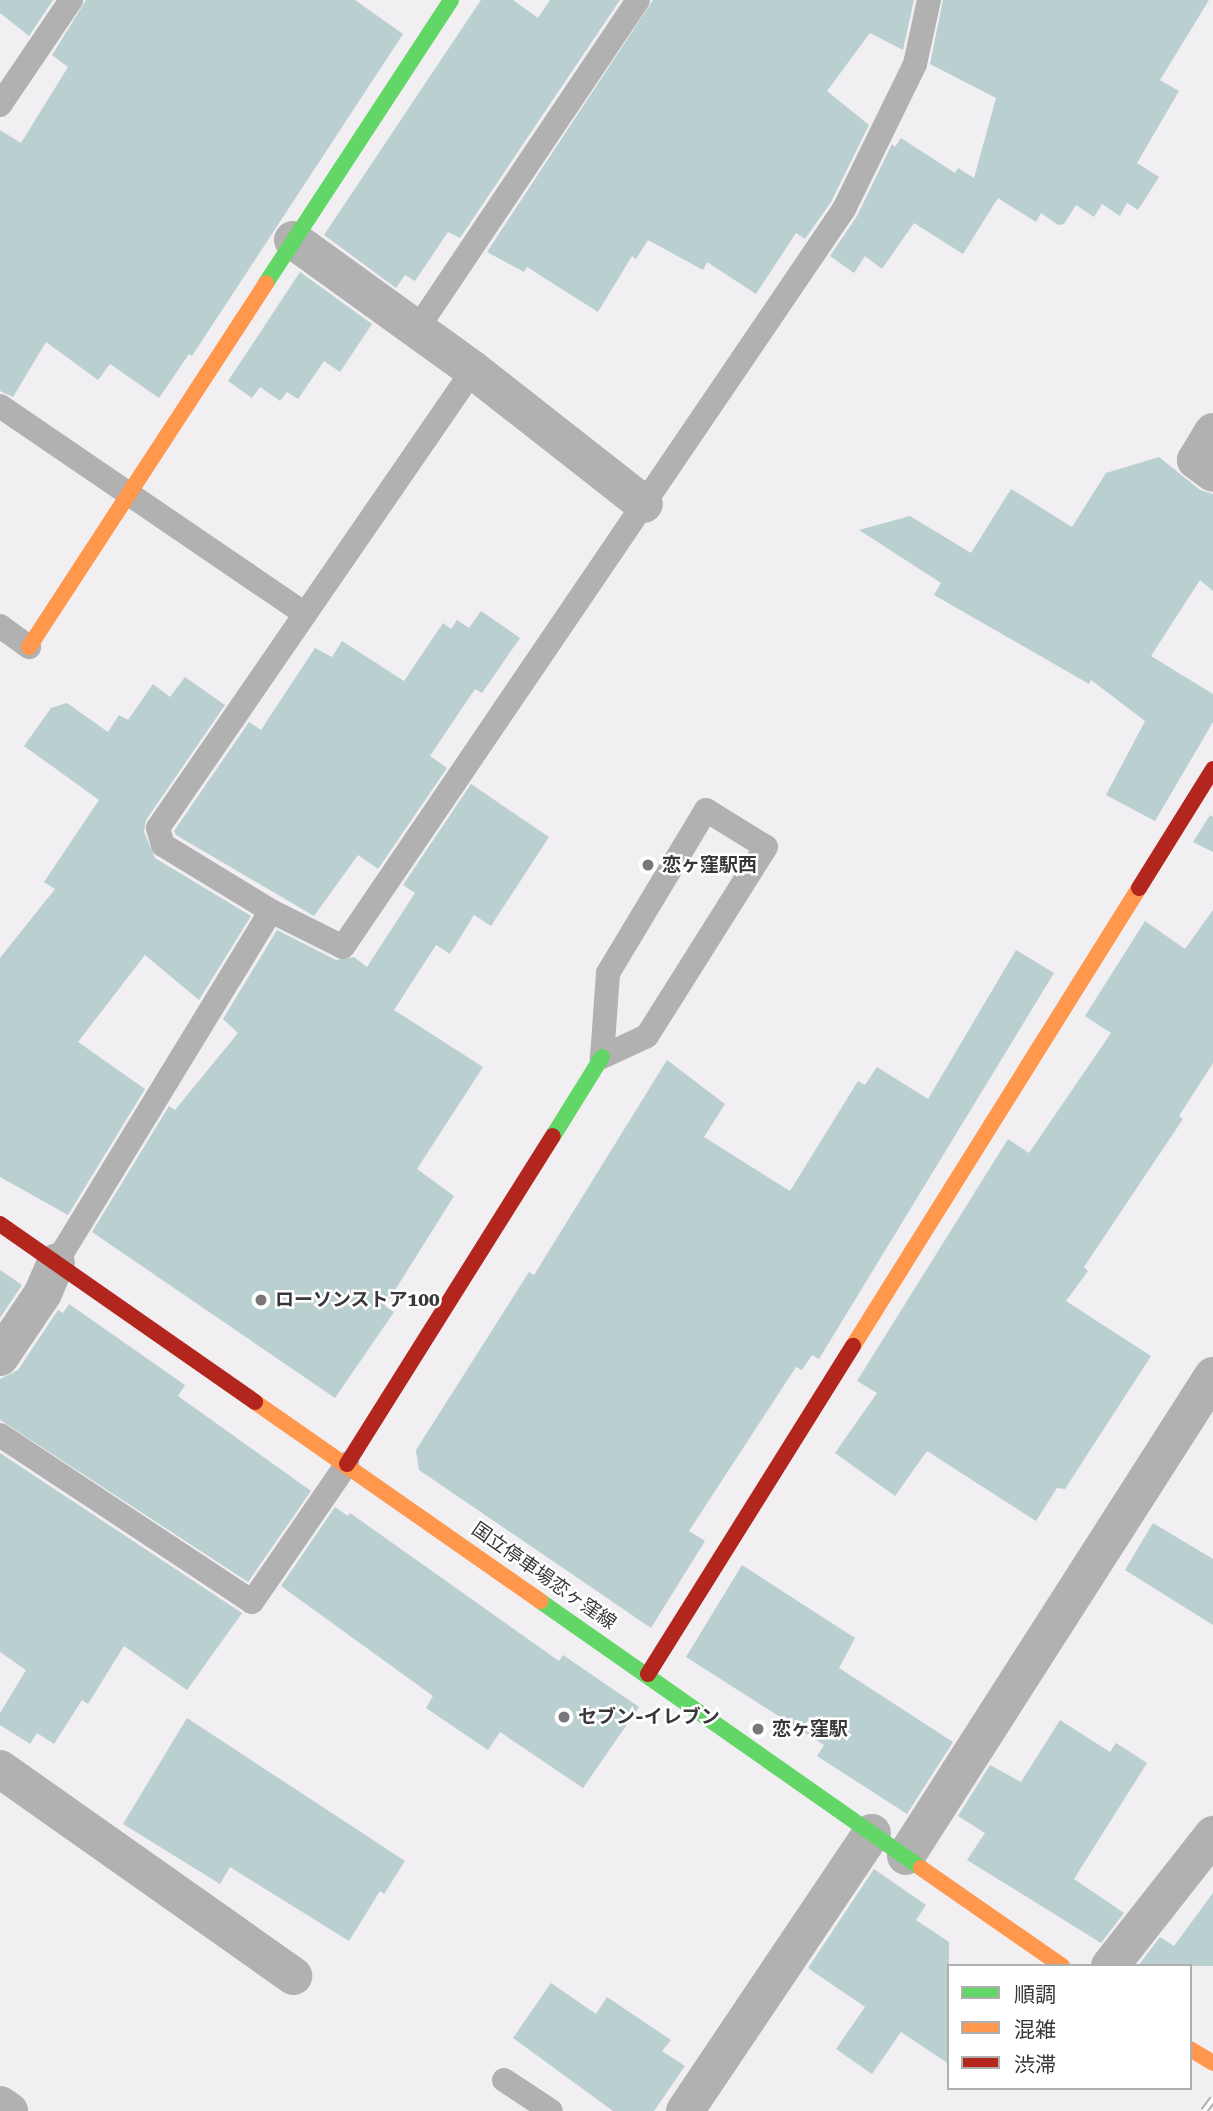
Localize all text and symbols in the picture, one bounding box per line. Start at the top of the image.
place label: 恋ヶ窪駅西 [662,854,757,876]
marker: 恋ヶ窪駅西 [640,857,656,873]
place label: ローソンストア100 [275,1289,440,1311]
marker: ローソンストア100 [253,1292,269,1308]
street label: 国立停車場恋ヶ窪線 [467,1518,621,1634]
place label: セブン-イレブン [578,1706,720,1728]
marker: セブン-イレブン [556,1709,572,1725]
place label: 恋ヶ窪駅 [772,1718,848,1740]
marker: 恋ヶ窪駅 [750,1721,766,1737]
legend [947,1964,1192,2090]
text: 順調 [1014,1983,1056,2007]
text: 混雑 [1014,2018,1056,2042]
text: 渋滞 [1014,2053,1056,2077]

